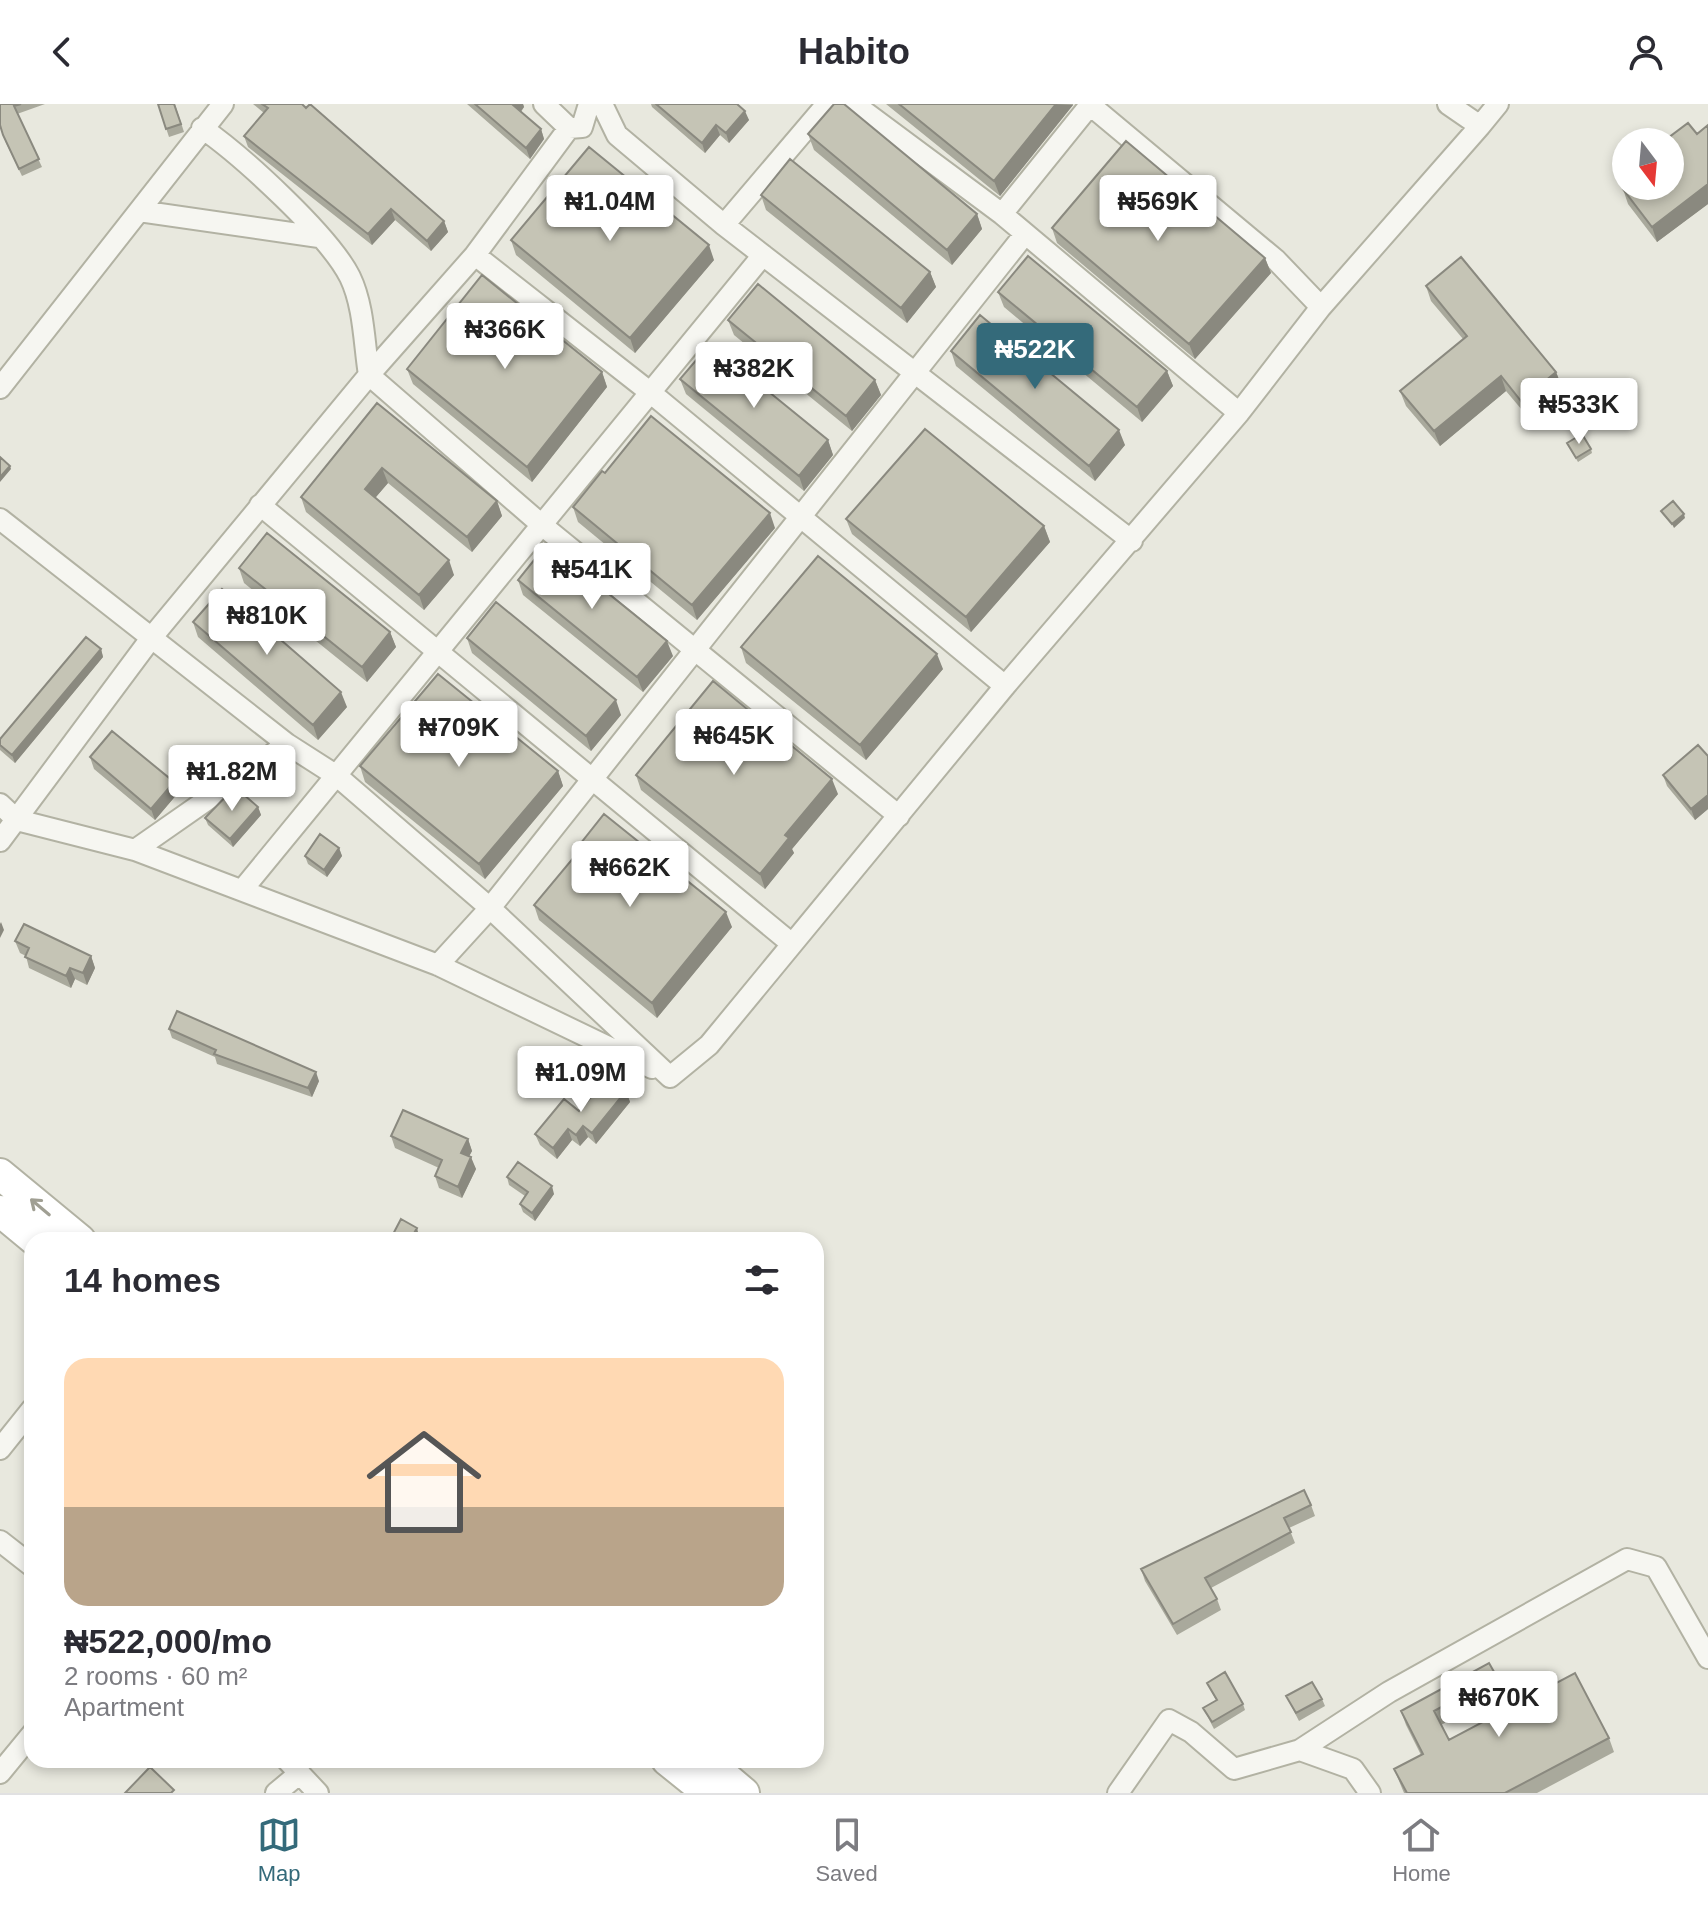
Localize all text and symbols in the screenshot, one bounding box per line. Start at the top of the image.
icon: back [40,30,84,74]
icon: person [1624,30,1668,74]
text: Habito [798,31,910,72]
north arrow [1612,128,1684,200]
map controls [1612,128,1684,200]
pin: ₦1.04M [545,175,675,243]
pin: ₦569K [1102,175,1214,243]
text: ₦1.04M [564,186,656,216]
text: ₦569K [1118,186,1198,216]
pin: ₦366K [449,303,561,371]
text: ₦366K [465,314,545,344]
pin: ₦522K [979,323,1091,391]
text: ₦522K [995,334,1075,364]
pin: ₦382K [698,342,810,410]
text: ₦382K [714,353,794,383]
pin: ₦533K [1523,378,1635,446]
text: ₦533K [1539,389,1619,419]
pin: ₦541K [536,543,648,611]
text: ₦541K [552,554,632,584]
pin: ₦810K [211,589,323,657]
text: ₦810K [227,600,307,630]
pin: ₦709K [403,701,515,769]
pin: ₦645K [678,709,790,777]
text: ₦709K [419,712,499,742]
text: ₦645K [694,720,774,750]
pin: ₦1.82M [167,745,297,813]
text: ₦1.82M [186,756,278,786]
pin: ₦662K [574,841,686,909]
text: ₦662K [590,852,670,882]
pin: ₦1.09M [516,1046,646,1114]
text: ₦1.09M [535,1057,627,1087]
one-way arrow [30,1198,51,1216]
icon: filters [740,1258,784,1302]
text: 14 homes [64,1261,221,1299]
icon: home [352,1410,496,1554]
text: ₦522,000/mo [64,1622,272,1660]
text: 2 rooms · 60 m² [64,1661,248,1691]
pin: ₦670K [1443,1671,1555,1739]
text: ₦670K [1459,1682,1539,1712]
text: Apartment [64,1692,184,1722]
tab: Map [257,1813,301,1887]
tab: Saved [815,1813,878,1887]
tab: Home [1392,1813,1451,1887]

